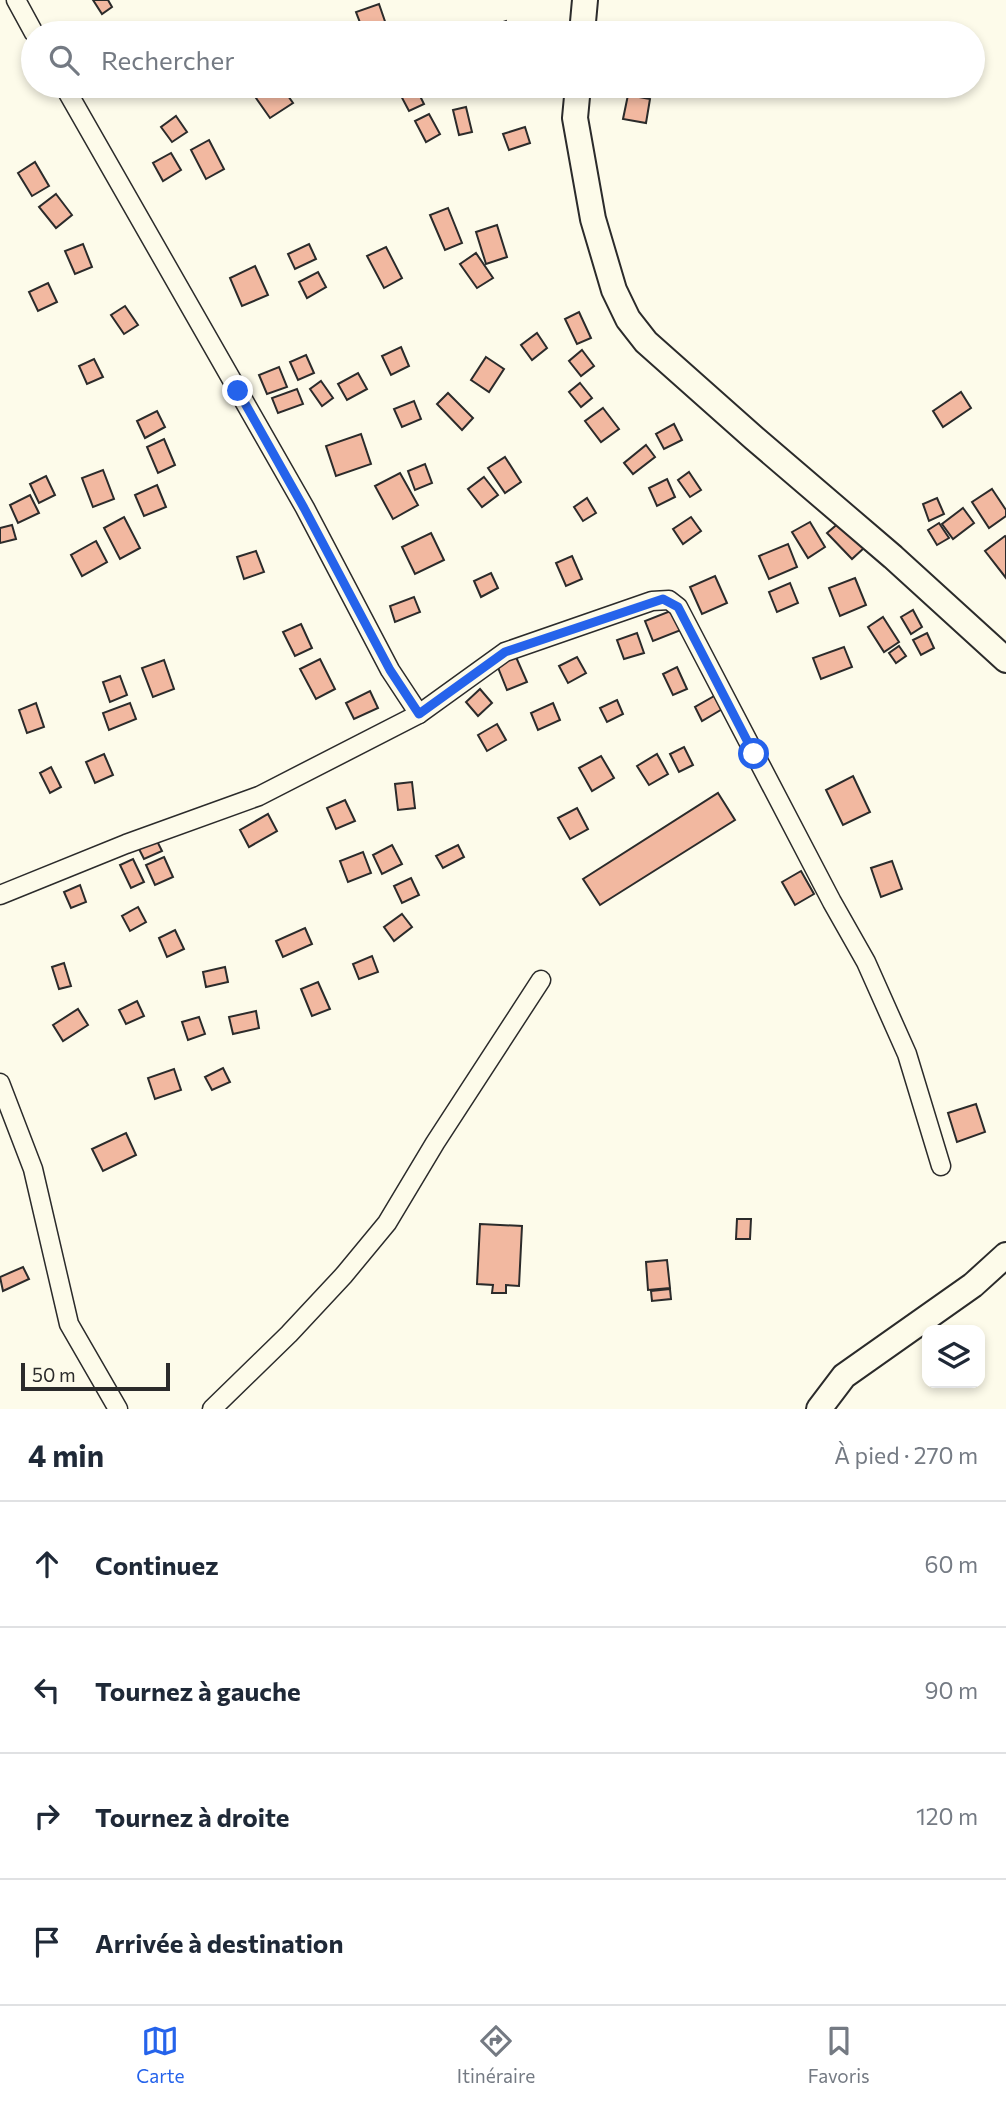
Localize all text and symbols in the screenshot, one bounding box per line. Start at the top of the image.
search box [21,21,985,98]
icon: search [45,41,83,79]
text: Rechercher [101,44,235,75]
route end [222,375,253,406]
route start [738,738,769,769]
map controls [922,1325,985,1388]
button: layers [922,1325,985,1388]
scale bar [21,1360,170,1392]
text: 50 m [32,1363,76,1386]
text: 4 min [28,1436,104,1473]
text: À pied · 270 m [834,1441,978,1469]
icon: ahead [28,1545,66,1583]
text: Continuez [95,1549,219,1580]
text: 60 m [925,1550,978,1578]
icon: left [28,1671,66,1709]
text: Tournez à gauche [95,1675,301,1706]
text: 90 m [925,1676,978,1704]
icon: right [28,1797,66,1835]
text: Tournez à droite [95,1801,290,1832]
text: 120 m [916,1802,978,1830]
icon: arrive [28,1923,66,1961]
text: Arrivée à destination [95,1927,343,1958]
tab: Carte [136,2022,184,2087]
tab: Itinéraire [457,2022,535,2087]
tab: Favoris [808,2022,870,2087]

